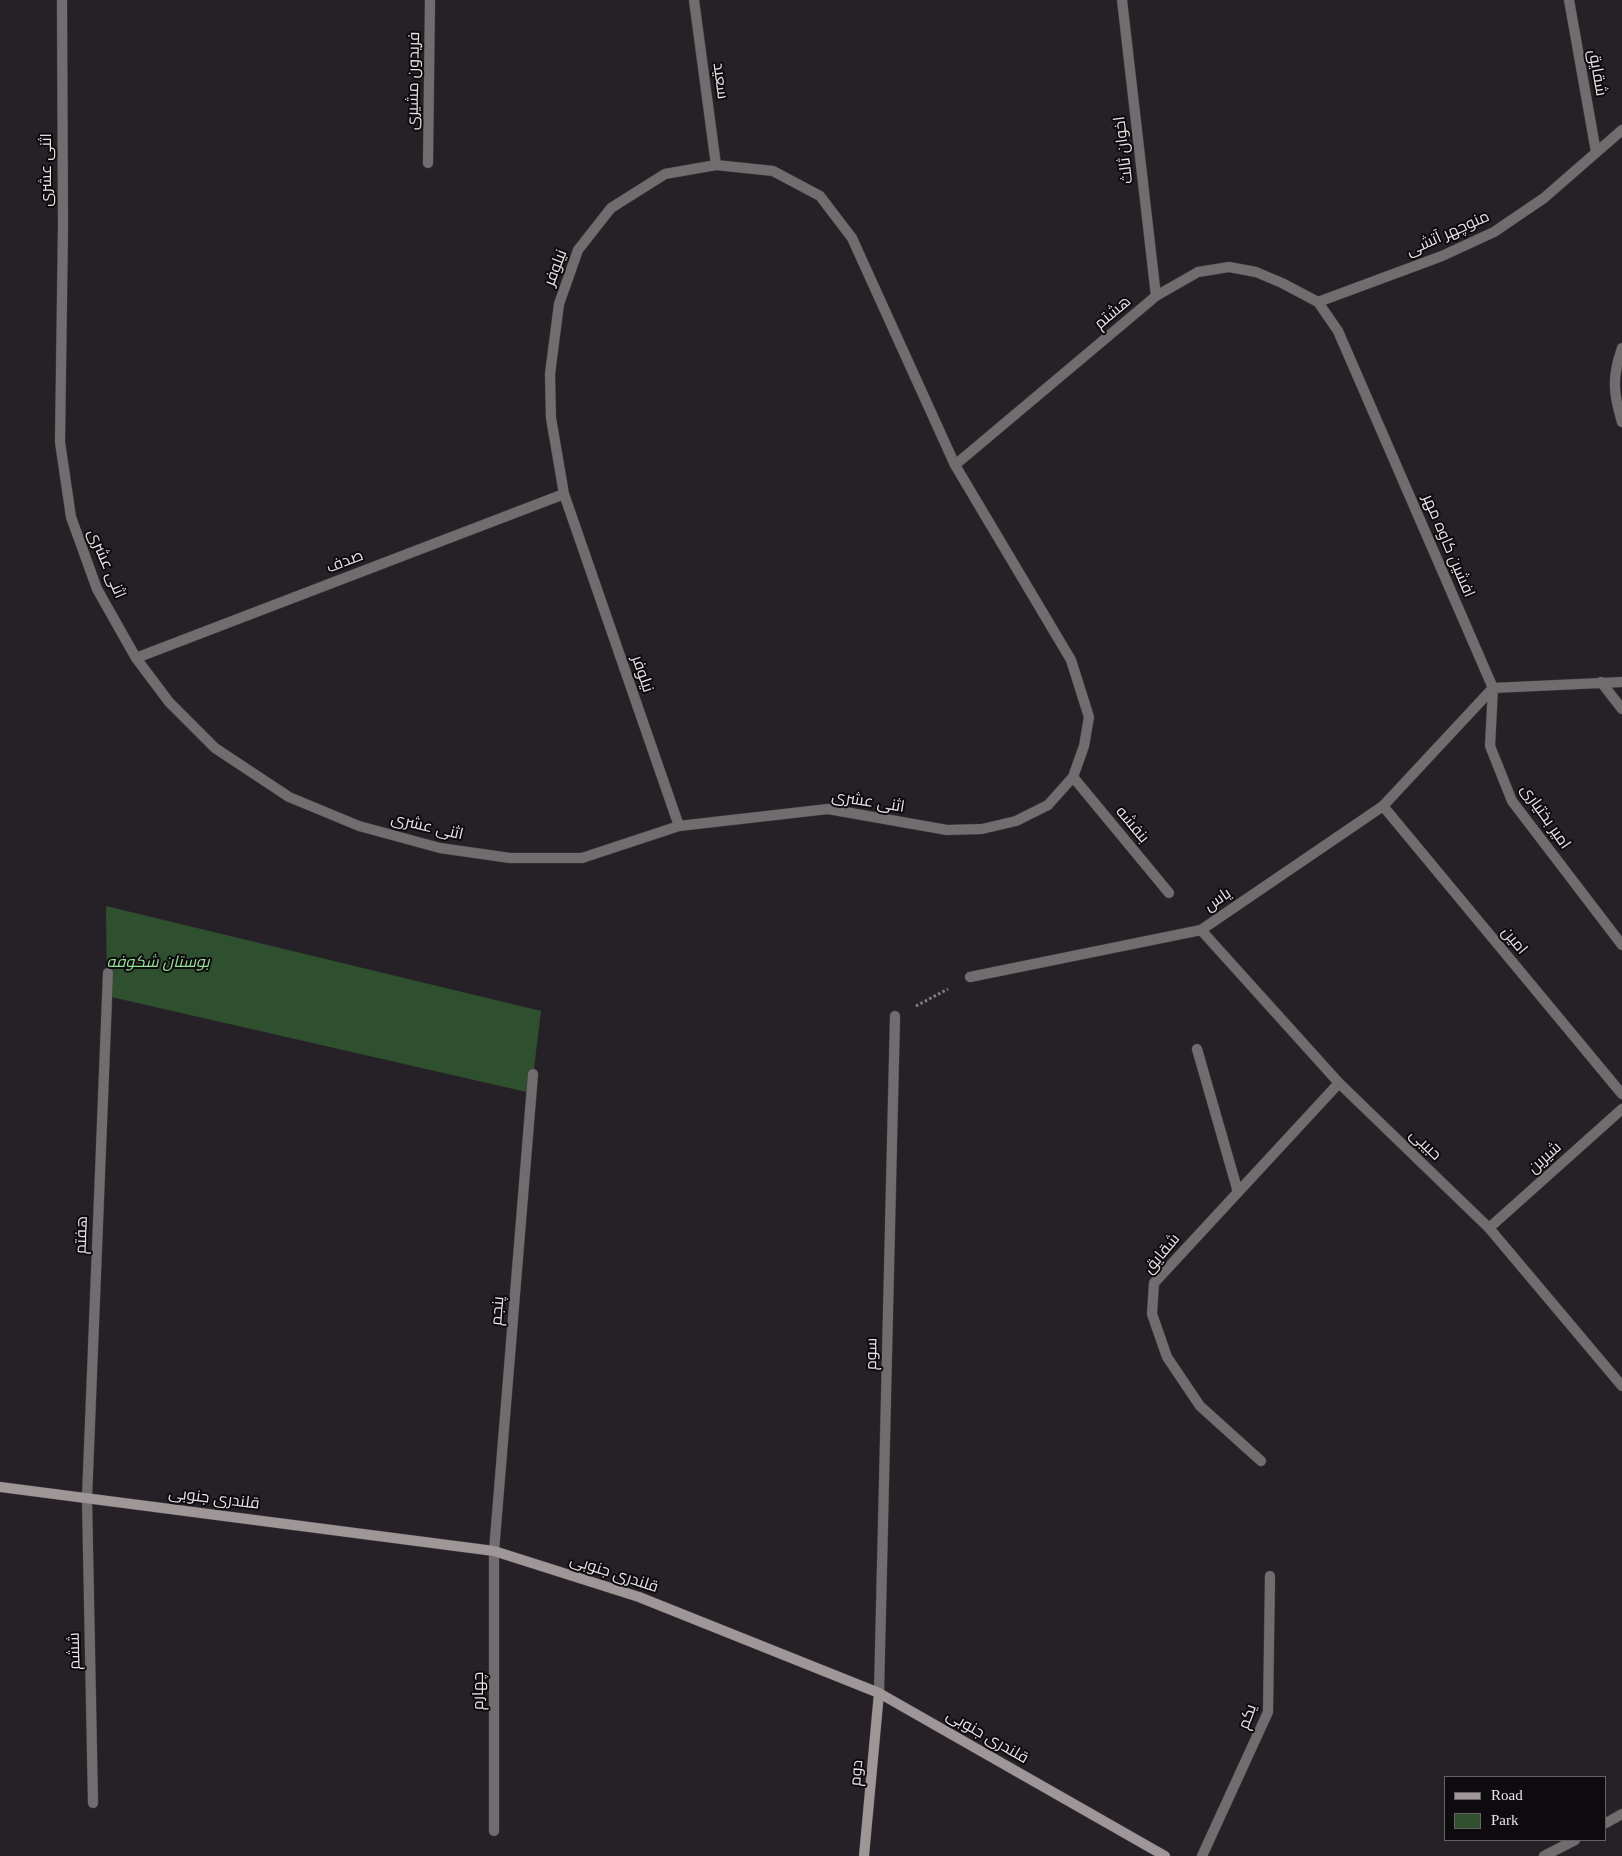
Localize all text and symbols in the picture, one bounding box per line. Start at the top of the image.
street label: فریدون مشیری [404,32,424,130]
street label: شقایق [1583,48,1611,98]
street label: سعید [708,62,732,100]
street label: اخوان ثالث [1110,115,1138,185]
street label: اثنی عشری [37,133,57,207]
street label: منوچهر آتشی [1403,207,1493,261]
street label: نیلوفر [540,247,572,289]
street label: هشتم [1091,292,1135,334]
street label: افشین کاوه مهر [1418,492,1478,600]
street label: اثنی عشری [83,526,129,602]
street label: صدف [324,546,366,578]
street label: نیلوفر [627,653,657,695]
street label: امیر بختیاری [1516,781,1574,853]
street label: اثنی عشری [830,787,906,817]
street label: بنفشه [1111,803,1153,847]
street label: اثنی عشری [389,809,465,845]
street label: یاس [1201,884,1235,916]
street label: امین [1497,923,1531,959]
park label: بوستان شکوفه [107,953,209,973]
street label: حبیبی [1405,1125,1445,1165]
street label: شیرین [1524,1138,1566,1178]
street label: هفتم [72,1216,92,1254]
street label: شقایق [1140,1230,1184,1278]
street label: پنجم [487,1296,509,1326]
street label: سوم [862,1338,882,1370]
street label: قلندری جنوبی [167,1484,261,1514]
street label: قلندری جنوبی [567,1551,661,1597]
street label: ششم [65,1632,85,1670]
street label: چهارم [469,1672,489,1710]
street label: یکم [1235,1702,1261,1732]
street label: قلندری جنوبی [943,1706,1031,1768]
street label: دوم [846,1759,868,1787]
legend [1444,1776,1607,1841]
text: Road [1491,1787,1523,1803]
text: Park [1491,1812,1519,1828]

